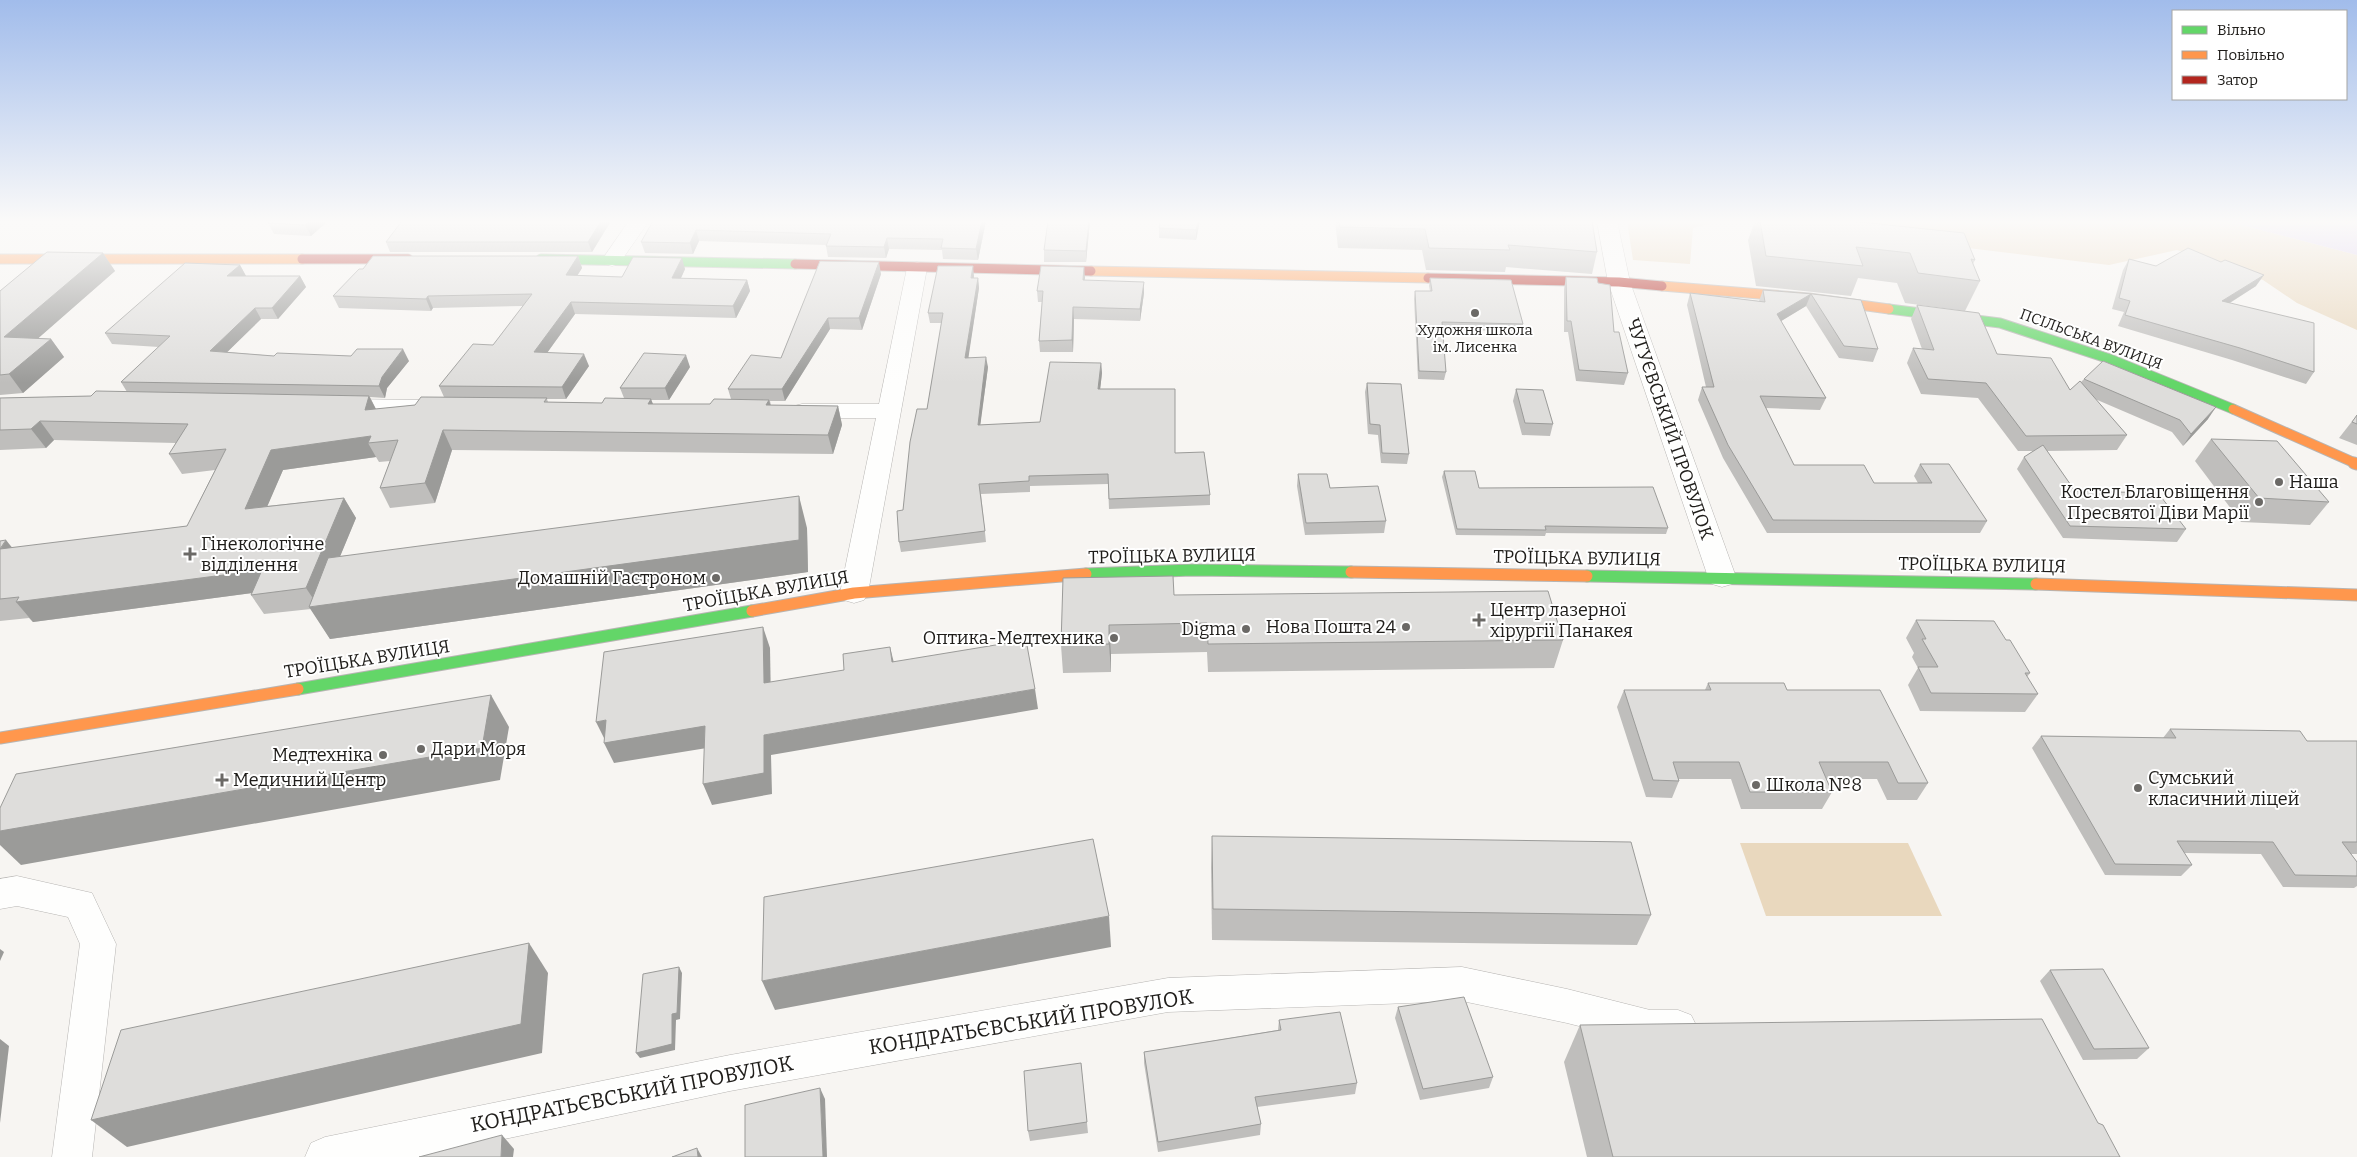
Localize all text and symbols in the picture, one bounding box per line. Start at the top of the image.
legend [2172,10,2347,100]
text: Вільно [2217,21,2266,39]
text: Повільно [2217,46,2285,64]
text: Затор [2217,71,2258,89]
street label: ПСІЛЬСЬКА ВУЛИЦЯ [2017,305,2165,373]
marker: Художня школа ім. Лисенка [1469,307,1481,319]
street label: ЧУГУЄВСЬКИЙ ПРОВУЛОК [1622,315,1718,543]
place label: Художня школа ім. Лисенка [1417,321,1533,356]
place label: Наша [2289,471,2339,493]
marker: Наша [2273,476,2285,488]
place label: Костел Благовіщення Пресвятої Діви Марії [2060,481,2250,524]
marker: Костел Благовіщення Пресвятої Діви Марії [2253,496,2265,508]
place label: Гінекологічне відділення [201,533,324,576]
street label: ТРОЇЦЬКА ВУЛИЦЯ [1088,544,1256,568]
street label: ТРОЇЦЬКА ВУЛИЦЯ [1493,546,1661,570]
marker: Гінекологічне відділення [183,547,197,561]
street label: ТРОЇЦЬКА ВУЛИЦЯ [1898,553,2066,577]
street label: ТРОЇЦЬКА ВУЛИЦЯ [682,566,850,616]
place label: Домашній Гастроном [518,567,706,589]
marker: Домашній Гастроном [710,572,722,584]
place label: Центр лазерної хірургії Панакея [1490,599,1633,642]
marker: Центр лазерної хірургії Панакея [1472,613,1486,627]
place label: Нова Пошта 24 [1266,616,1396,638]
place label: Digma [1181,618,1236,640]
marker: Нова Пошта 24 [1400,621,1412,633]
marker: Digma [1240,623,1252,635]
place label: Оптика-Медтехника [923,627,1104,649]
marker: Оптика-Медтехника [1108,632,1120,644]
street label: ТРОЇЦЬКА ВУЛИЦЯ [283,635,451,683]
place label: Дари Моря [431,738,526,760]
marker: Дари Моря [415,743,427,755]
place label: Медтехніка [272,744,373,766]
marker: Медтехніка [377,749,389,761]
place label: Сумський класичний ліцей [2148,767,2300,810]
place label: Медичний Центр [233,769,386,791]
marker: Медичний Центр [215,773,229,787]
place label: Школа №8 [1766,774,1862,796]
marker: Школа №8 [1750,779,1762,791]
marker: Сумський класичний ліцей [2132,782,2144,794]
street label: КОНДРАТЬЄВСЬКИЙ ПРОВУЛОК [867,983,1195,1061]
street label: КОНДРАТЬЄВСЬКИЙ ПРОВУЛОК [468,1050,796,1138]

